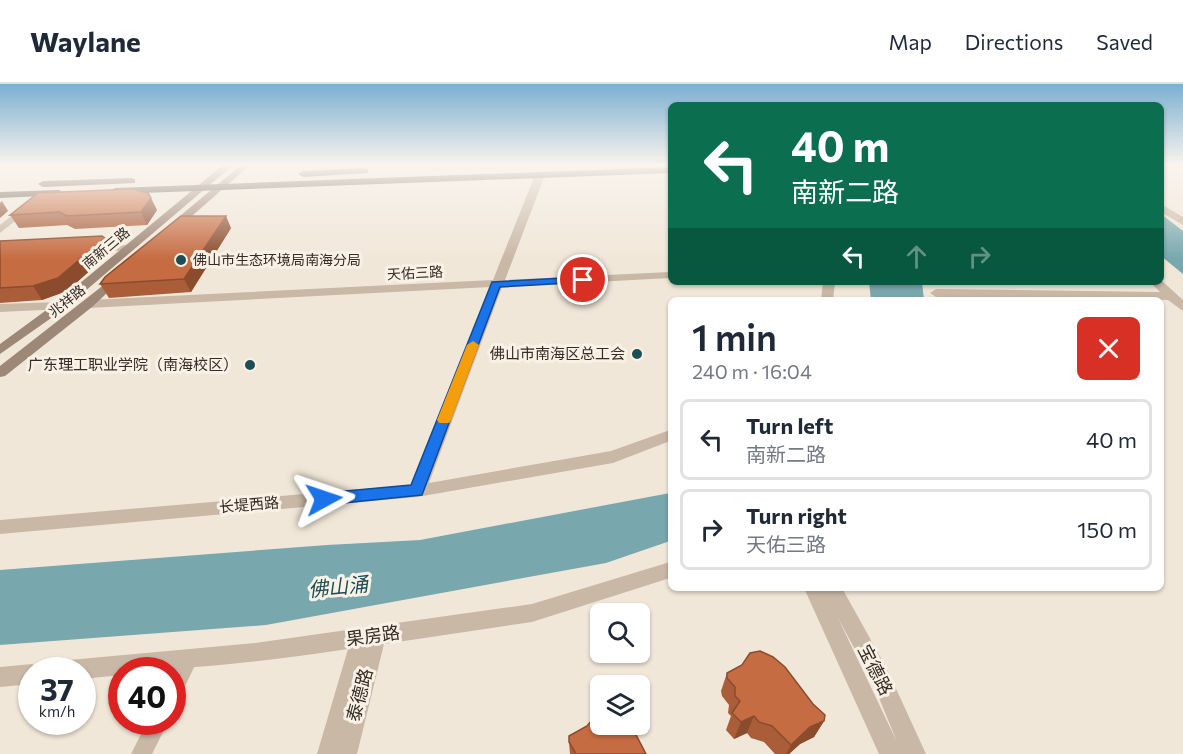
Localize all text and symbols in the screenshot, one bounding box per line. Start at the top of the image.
text: Waylane [30,24,141,58]
text: Map [889,29,932,54]
text: Directions [965,29,1063,54]
text: Saved [1096,29,1153,54]
text: 40 m [791,119,889,171]
icon: left [692,126,770,204]
text: 南新二路 [791,175,899,208]
street label: 南新三路 [79,223,133,272]
icon: left [837,240,870,273]
icon: ahead [900,240,933,273]
icon: right [963,240,996,273]
place label: 佛山市生态环境局南海分局 [193,251,361,268]
marker: 佛山市生态环境局南海分局 [174,253,188,267]
pin [557,254,608,305]
street label: 天佑三路 [387,263,443,282]
icon: arrive [566,263,599,296]
street label: 兆祥路 [45,281,88,320]
text: 1 min [692,314,777,358]
button: close [1077,317,1140,380]
place label: 佛山市南海区总工会 [490,344,625,362]
marker: 佛山市南海区总工会 [630,347,644,361]
place label: 广东理工职业学院（南海校区） [28,355,238,373]
marker: 广东理工职业学院（南海校区） [243,358,257,372]
text: 240 m · 16:04 [692,359,812,383]
text: Turn left [746,412,833,439]
icon: left [695,423,728,456]
text: 40 m [1086,426,1137,453]
text: 南新二路 [746,442,826,466]
position arrow [292,467,356,531]
street label: 长堤西路 [218,492,280,516]
text: Turn right [746,502,847,529]
icon: right [695,513,728,546]
text: 150 m [1077,516,1137,543]
text: 天佑三路 [746,532,826,556]
water label: 佛山涌 [307,571,371,601]
map controls [590,603,650,735]
button: search [590,603,650,663]
street label: 果房路 [345,620,401,650]
street label: 宝德路 [854,640,898,699]
speed limit sign: 40 [108,657,186,735]
street label: 泰德路 [341,666,377,724]
text: 37 [40,670,74,707]
button: layers [590,675,650,735]
text: km/h [39,702,75,720]

